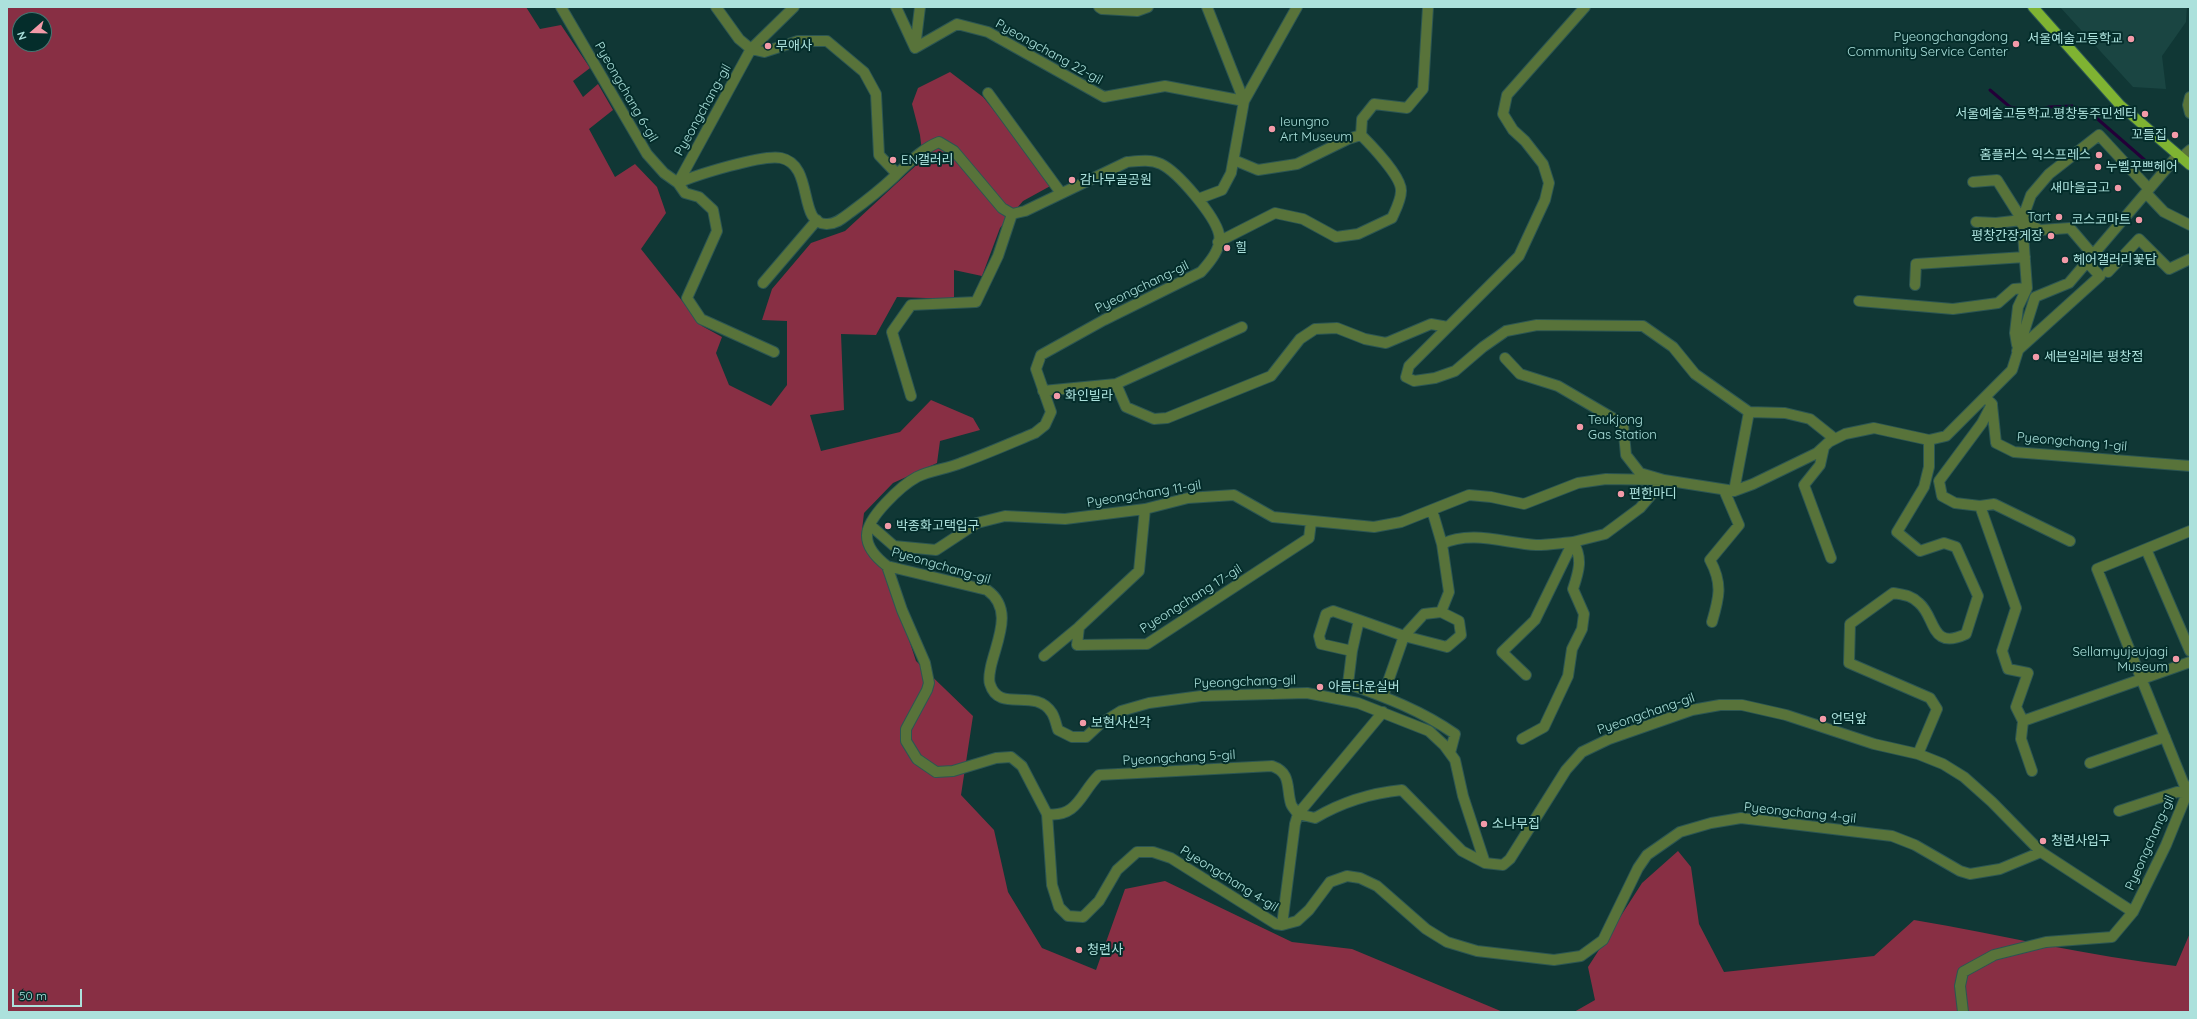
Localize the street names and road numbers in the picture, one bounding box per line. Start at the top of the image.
street label: Pyeongchang 22-gil [993,16,1105,88]
street label: Pyeongchang 6-gil [591,39,661,145]
street label: Pyeongchang-gil [671,61,735,159]
street label: Pyeongchang-gil [1093,258,1191,316]
street label: Pyeongchang 1-gil [2016,429,2128,455]
street label: Pyeongchang 11-gil [1086,477,1202,511]
street label: Pyeongchang-gil [890,544,992,588]
street label: Pyeongchang 17-gil [1137,561,1245,637]
street label: Pyeongchang-gil [1194,672,1296,692]
street label: Pyeongchang-gil [1595,690,1697,738]
street label: Pyeongchang 5-gil [1122,747,1236,769]
street label: Pyeongchang-gil [2122,793,2178,893]
street label: Pyeongchang 4-gil [1743,799,1857,827]
street label: Pyeongchang 4-gil [1177,843,1281,915]

